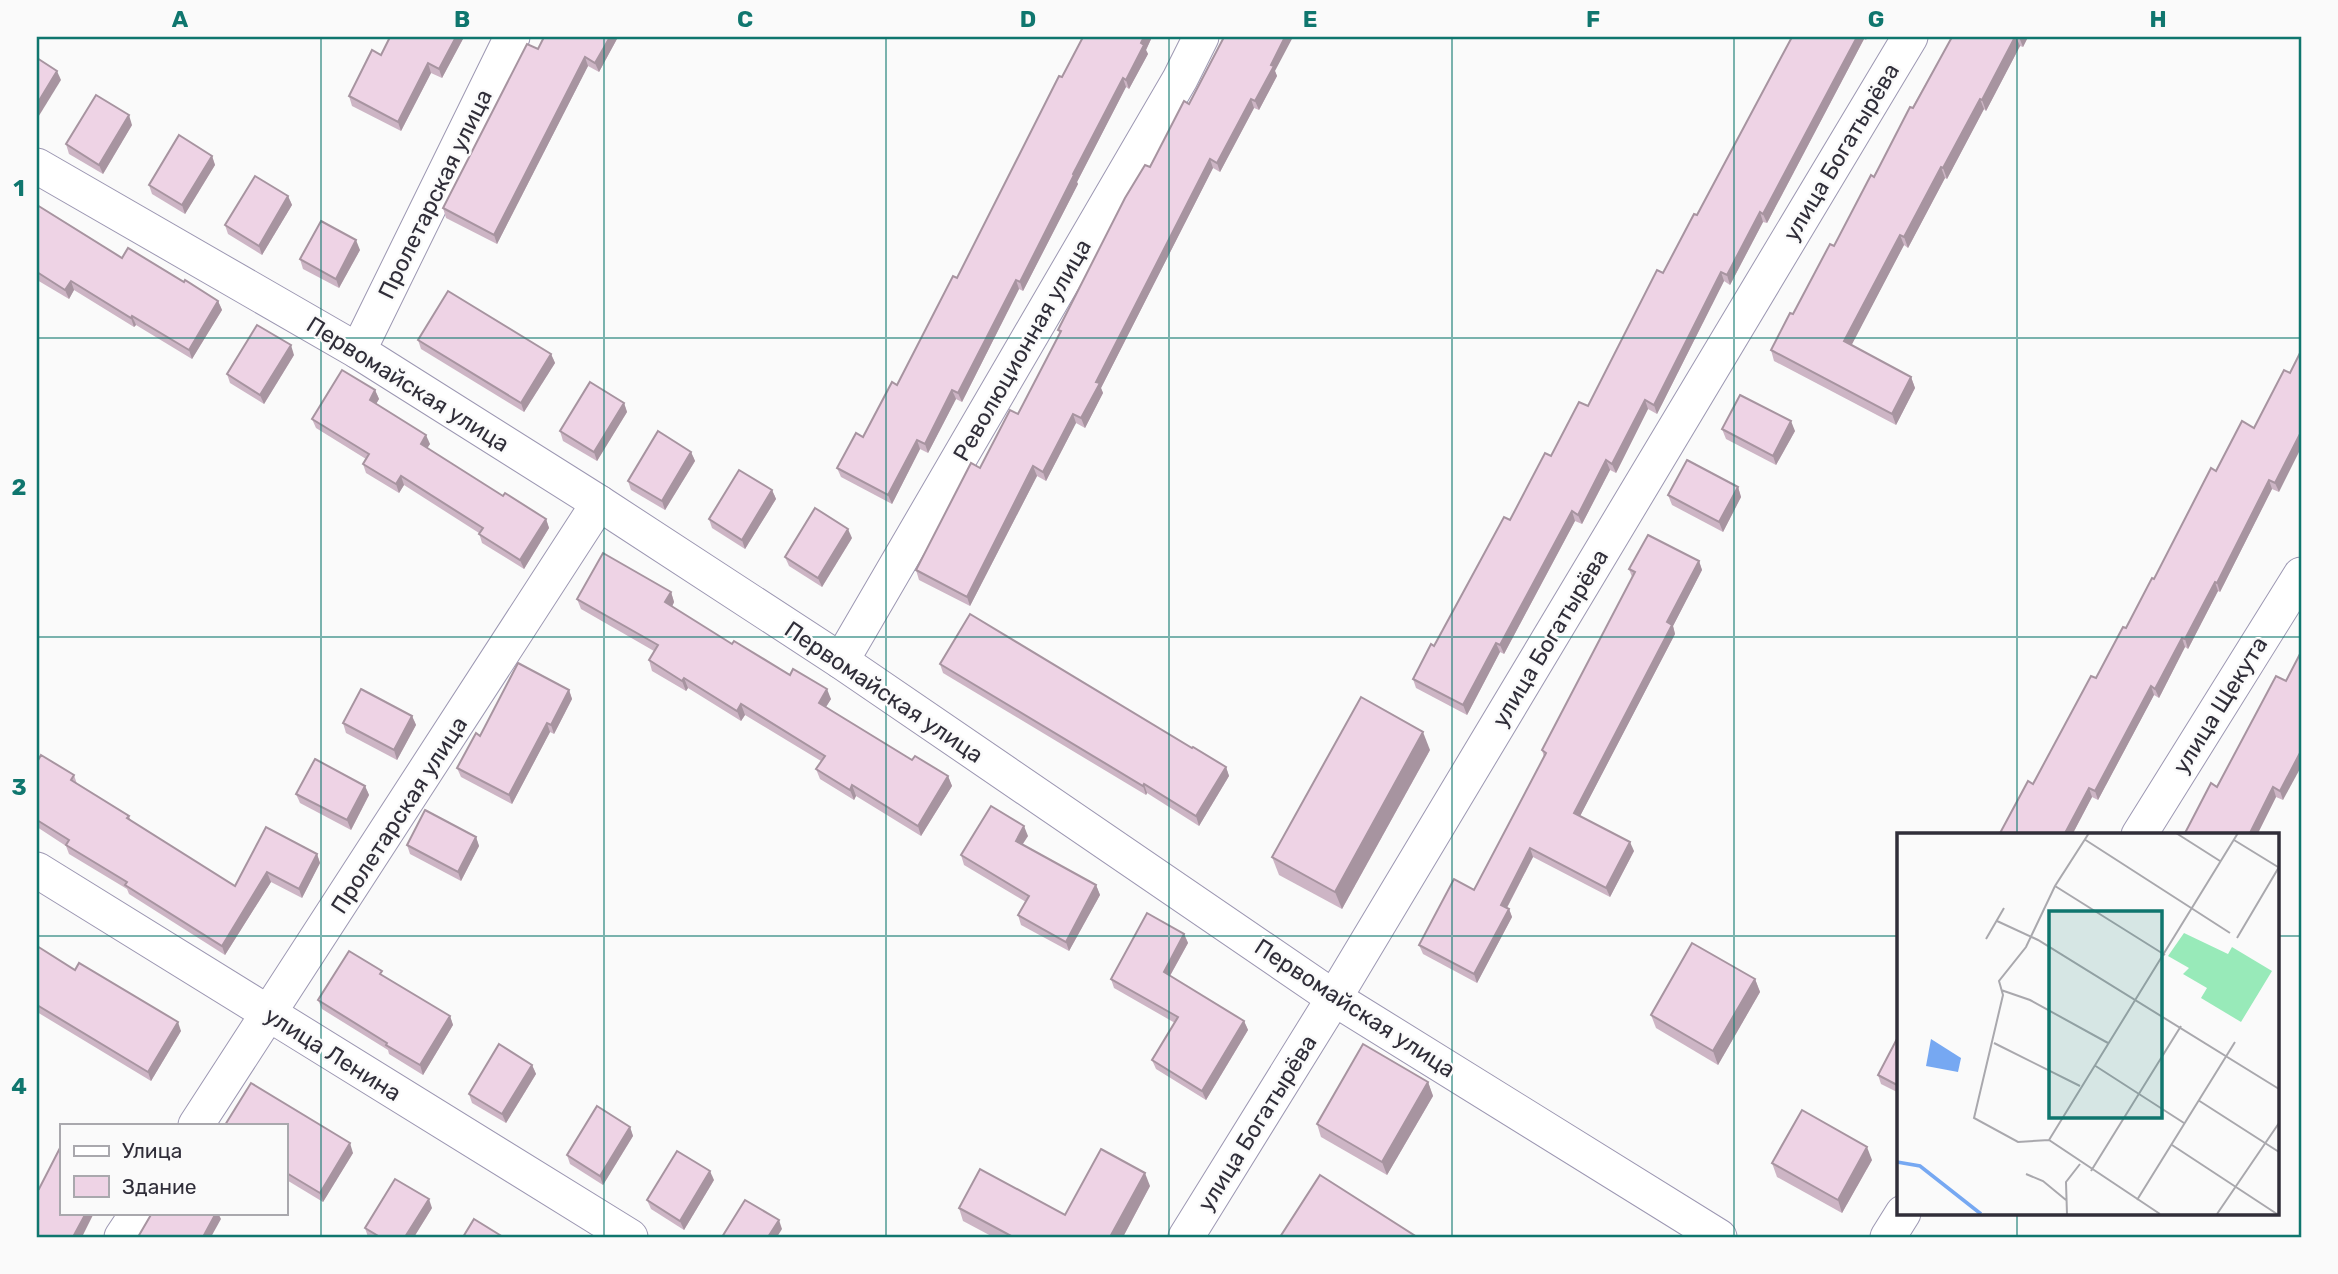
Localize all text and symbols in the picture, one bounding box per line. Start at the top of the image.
text: A [172,5,189,33]
text: B [454,5,470,33]
text: C [737,5,753,33]
text: D [1020,5,1036,33]
text: E [1303,5,1317,33]
text: F [1586,5,1600,33]
text: G [1868,5,1884,33]
text: H [2149,5,2167,33]
street label: улица Богатырёва [1777,58,1905,246]
street label: Пролетарская улица [372,85,498,303]
text: 1 [13,174,25,202]
street label: Революционная улица [947,234,1097,466]
street label: Первомайская улица [302,310,514,458]
text: 2 [12,473,26,501]
street label: улица Богатырёва [1486,544,1614,732]
street label: Первомайская улица [779,615,989,769]
street label: улица Щекута [2167,631,2273,779]
street label: Пролетарская улица [325,711,473,919]
text: 3 [11,773,27,801]
inset map [1897,833,2278,1214]
street label: Первомайская улица [1249,933,1461,1083]
street label: улица Ленина [260,1001,406,1107]
street label: улица Богатырёва [1191,1030,1323,1216]
text: 4 [11,1072,27,1100]
legend [60,1124,287,1214]
text: Улица [122,1138,182,1163]
text: Здание [122,1174,197,1199]

